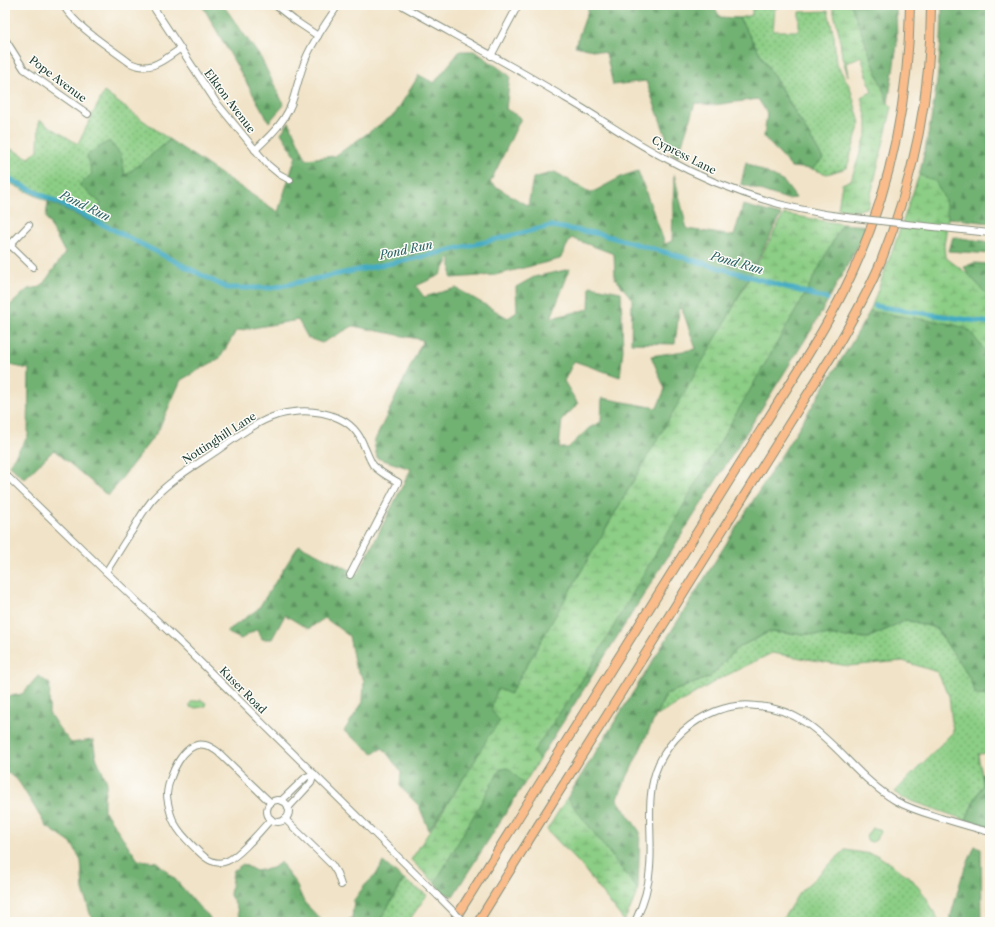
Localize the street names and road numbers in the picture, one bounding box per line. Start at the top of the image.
street label: Pope Avenue [27,53,89,105]
street label: Elkton Avenue [201,66,259,136]
street label: Cypress Lane [649,133,719,177]
street label: Nottinghill Lane [179,409,259,467]
street label: Kuser Road [217,664,270,717]

